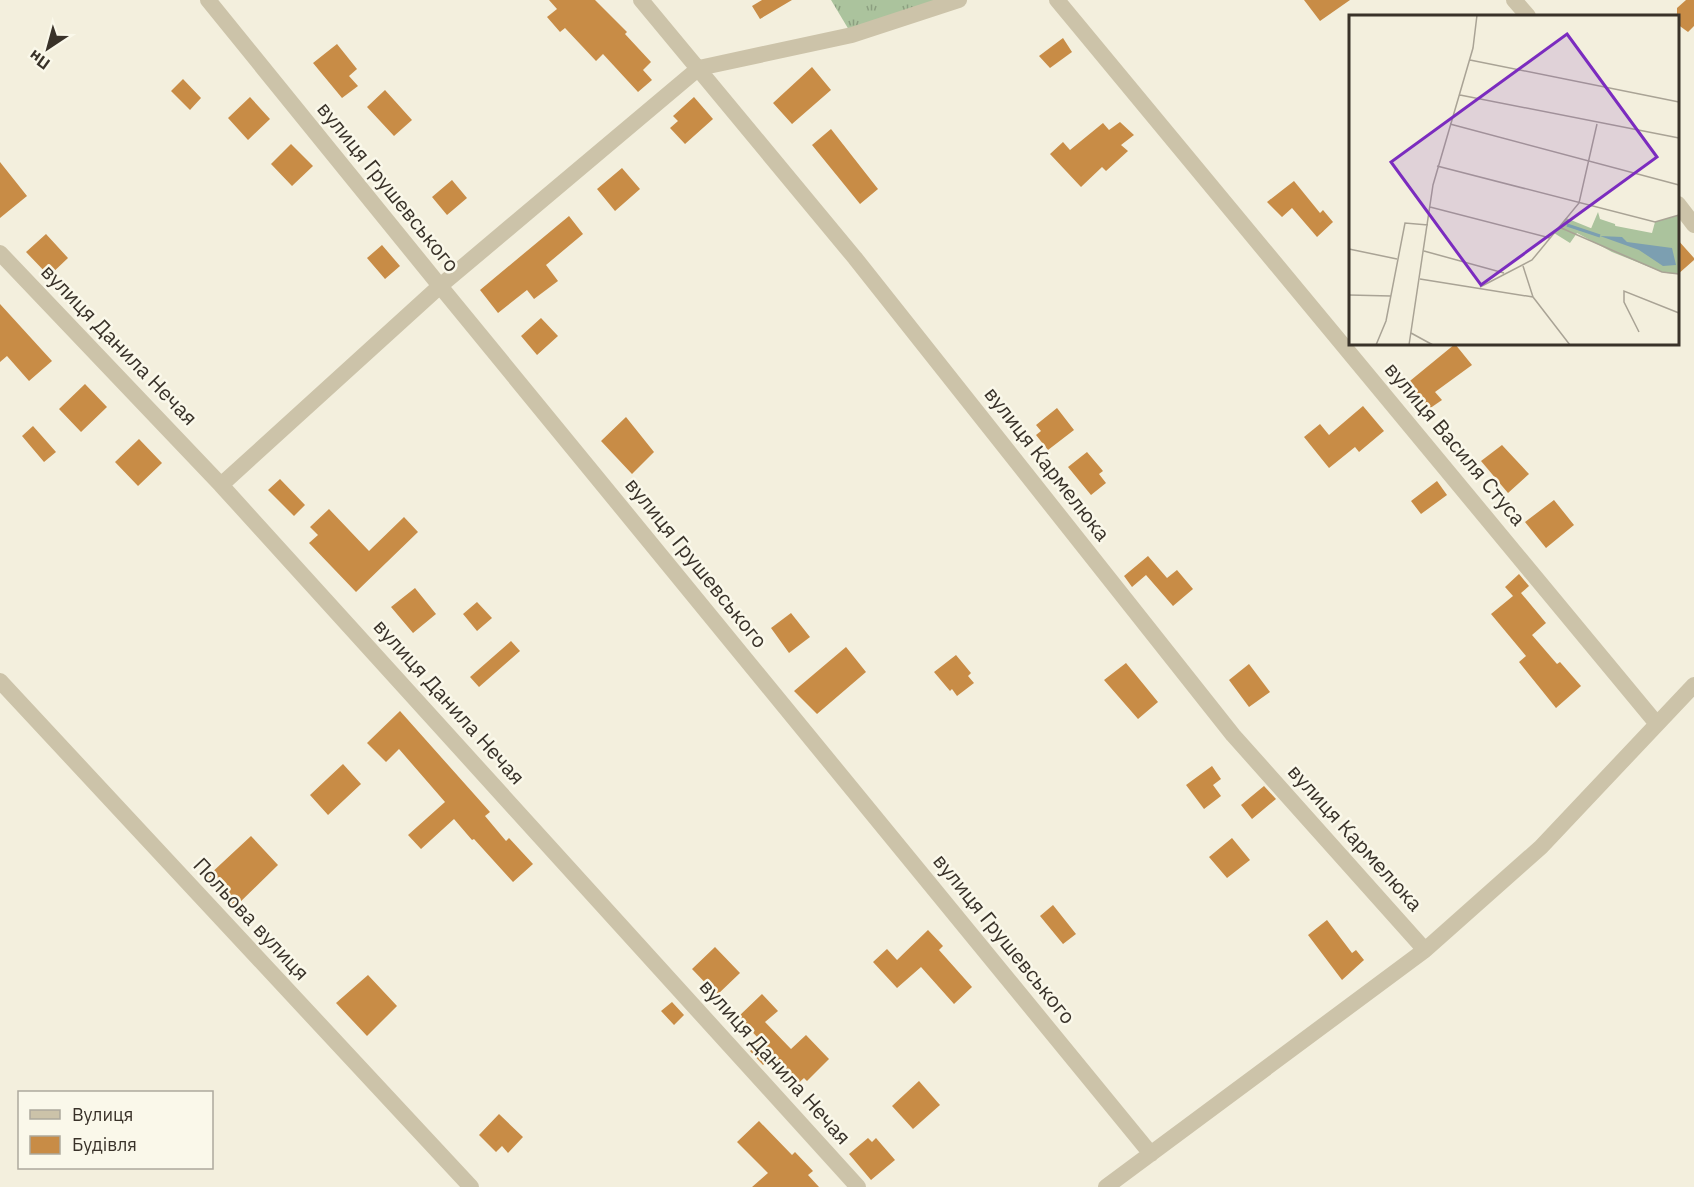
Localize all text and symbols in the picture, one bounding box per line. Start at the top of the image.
inset map [1349,15,1679,345]
north arrow [18,18,78,78]
text: Пн [25,46,54,74]
street label: вулиця Грушевського [311,95,466,277]
street label: вулиця Данила Нечая [35,258,204,431]
street label: вулиця Василя Стуса [1379,356,1533,531]
street label: вулиця Кармелюка [979,380,1117,546]
street label: вулиця Грушевського [619,471,774,653]
street label: вулиця Данила Нечая [368,612,532,790]
street label: вулиця Кармелюка [1282,758,1429,917]
street label: вулиця Грушевського [927,847,1082,1029]
street label: Польова вулиця [188,851,316,986]
street label: вулиця Данила Нечая [694,972,858,1150]
legend [18,1091,213,1169]
text: Вулиця [72,1103,133,1126]
text: Будівля [72,1133,137,1156]

